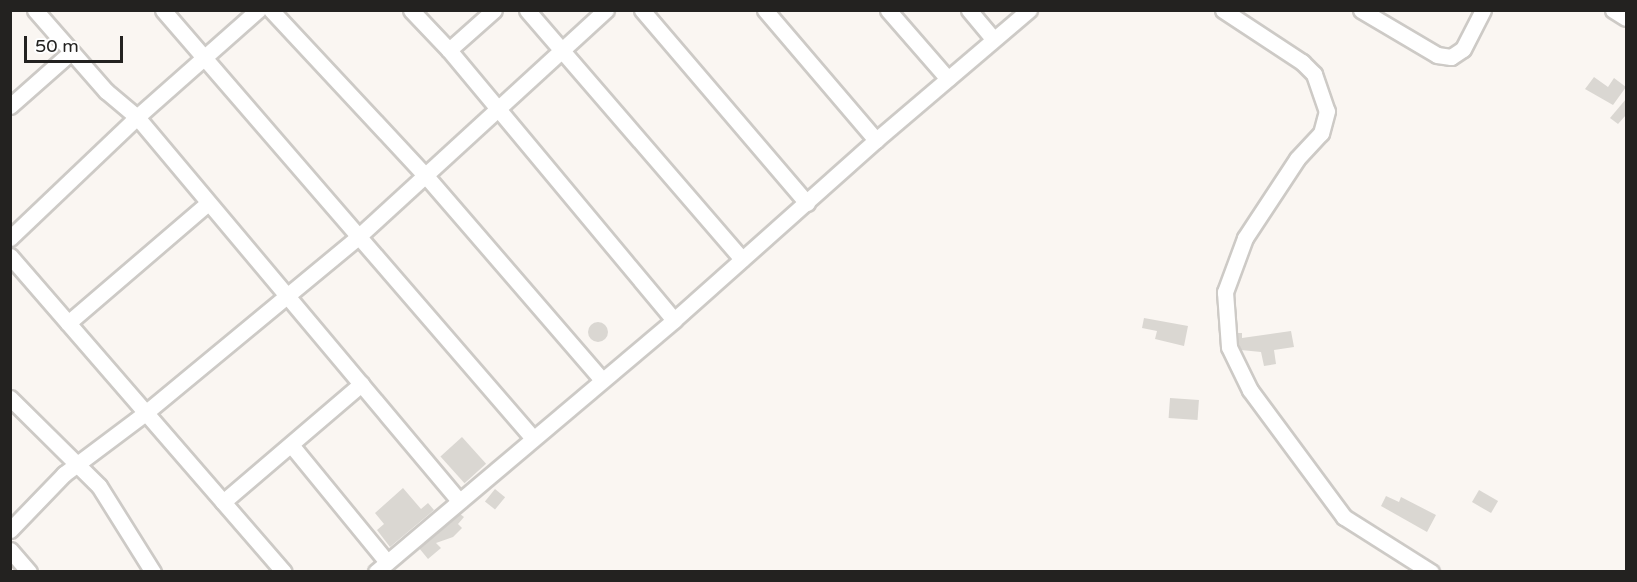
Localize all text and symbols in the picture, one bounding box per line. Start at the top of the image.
scale bar [27,24,126,62]
text: 50 m [35,35,79,57]

